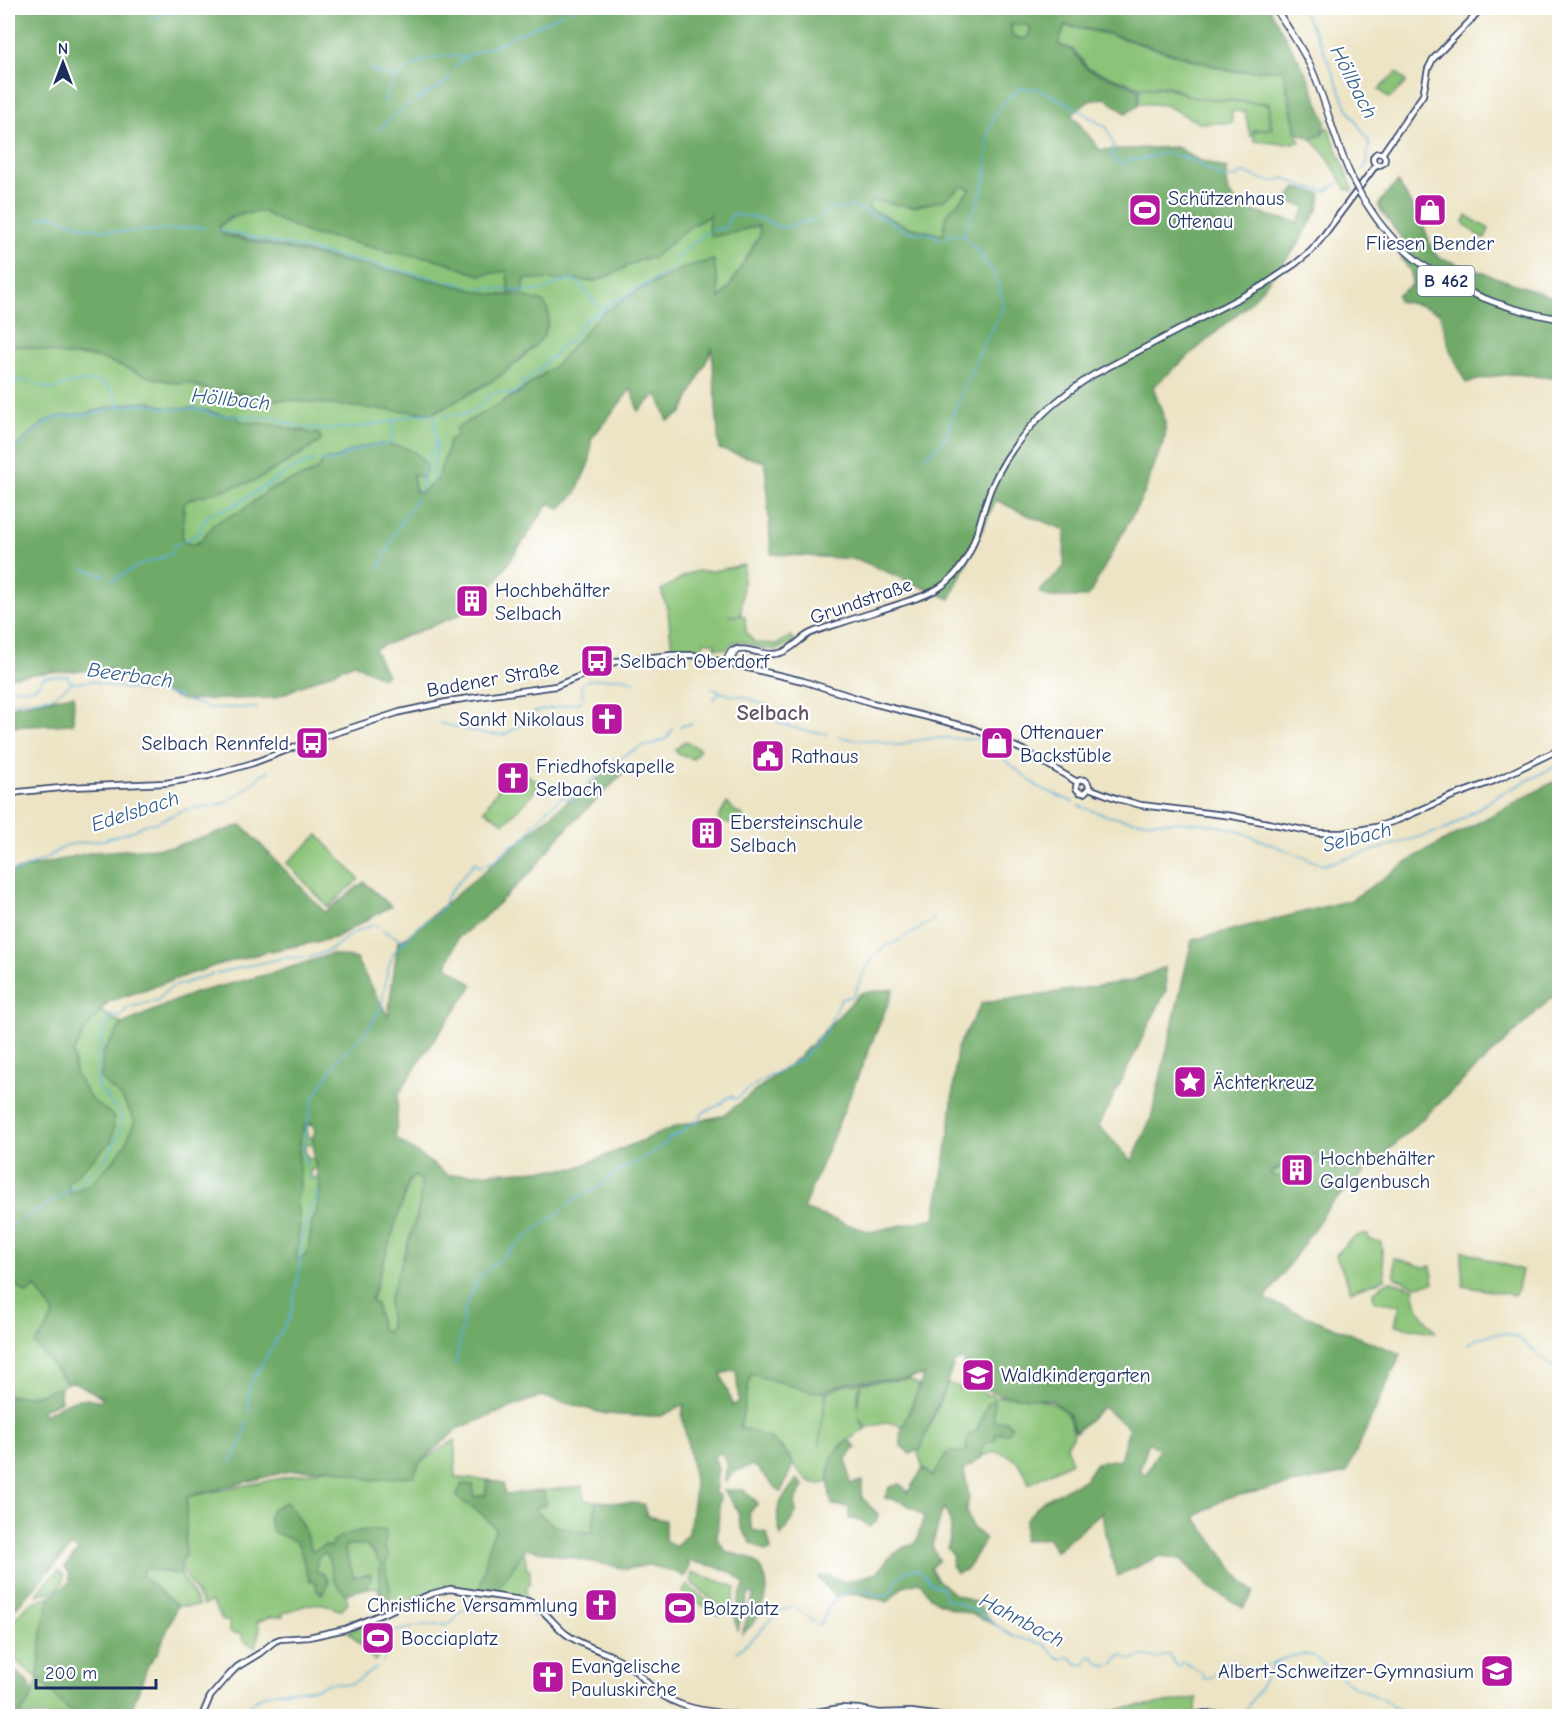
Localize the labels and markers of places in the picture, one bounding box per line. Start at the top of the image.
place label: Schützenhaus Ottenau [1168,187,1284,233]
sports icon: Schützenhaus Ottenau [1127,192,1163,228]
shop icon: Fliesen Bender [1412,192,1448,228]
place label: Fliesen Bender [1366,232,1494,255]
place label: Hochbehälter Selbach [495,579,610,625]
building icon: Hochbehälter Selbach [454,583,490,619]
bus stop icon: Selbach Oberdorf [579,643,615,679]
place label: Selbach Oberdorf [620,650,771,673]
church icon: Sankt Nikolaus [589,701,625,737]
place label: Sankt Nikolaus [459,708,584,731]
place label: Ottenauer Backstüble [1020,721,1111,767]
bus stop icon: Selbach Rennfeld [294,725,330,761]
shop icon: Ottenauer Backstüble [979,725,1015,761]
place label: Selbach Rennfeld [141,732,289,755]
public building icon: Rathaus [750,738,786,774]
place label: Rathaus [791,745,858,768]
place label: Friedhofskapelle Selbach [536,755,675,801]
church icon: Friedhofskapelle Selbach [495,760,531,796]
place label: Ebersteinschule Selbach [730,811,863,857]
building icon: Ebersteinschule Selbach [689,815,725,851]
place icon: Ächterkreuz [1172,1064,1208,1100]
place label: Ächterkreuz [1213,1071,1315,1094]
place label: Hochbehälter Galgenbusch [1320,1147,1435,1193]
building icon: Hochbehälter Galgenbusch [1279,1152,1315,1188]
school or university icon: Waldkindergarten [960,1357,996,1393]
place label: Waldkindergarten [1001,1364,1151,1387]
church icon: Christliche Versammlung [583,1587,619,1623]
sports icon: Bolzplatz [662,1590,698,1626]
place label: Christliche Versammlung [367,1594,578,1617]
place label: Bolzplatz [703,1597,779,1620]
sports icon: Bocciaplatz [360,1620,396,1656]
place label: Bocciaplatz [401,1627,498,1650]
school or university icon: Albert-Schweitzer-Gymnasium [1479,1653,1515,1689]
place label: Evangelische Pauluskirche [571,1655,681,1701]
church icon: Evangelische Pauluskirche [530,1659,566,1695]
place label: Albert-Schweitzer-Gymnasium [1218,1660,1474,1683]

